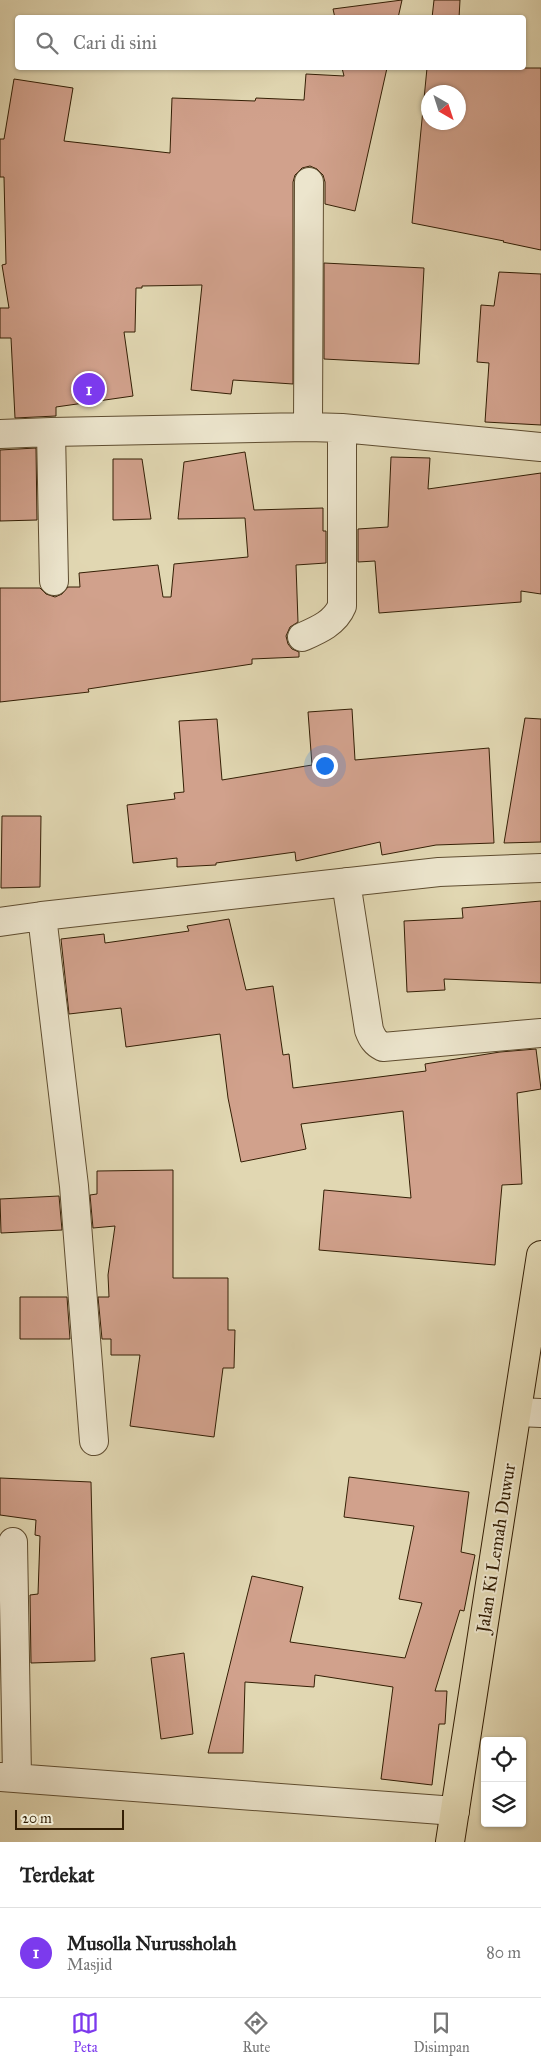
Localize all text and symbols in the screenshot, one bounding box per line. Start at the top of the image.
search box [15,15,526,70]
icon: search [33,29,61,57]
text: Cari di sini [73,31,157,54]
north arrow [421,85,466,130]
pin: 1 [73,370,105,408]
your location [312,753,338,779]
street label: Jalan Ki Lemah Duwur [471,1461,521,1636]
map controls [481,1737,526,1827]
button: locate [481,1737,526,1782]
button: layers [481,1782,526,1827]
scale bar [15,1807,124,1830]
text: 20 m [22,1810,52,1827]
text: Terdekat [20,1862,94,1888]
text: Musolla Nurussholah [67,1932,236,1955]
text: 1 [33,1943,39,1962]
text: 80 m [486,1943,521,1962]
text: Masjid [67,1955,112,1974]
tab: Peta [71,2009,99,2056]
tab: Rute [242,2009,270,2056]
tab: Disimpan [413,2009,469,2056]

